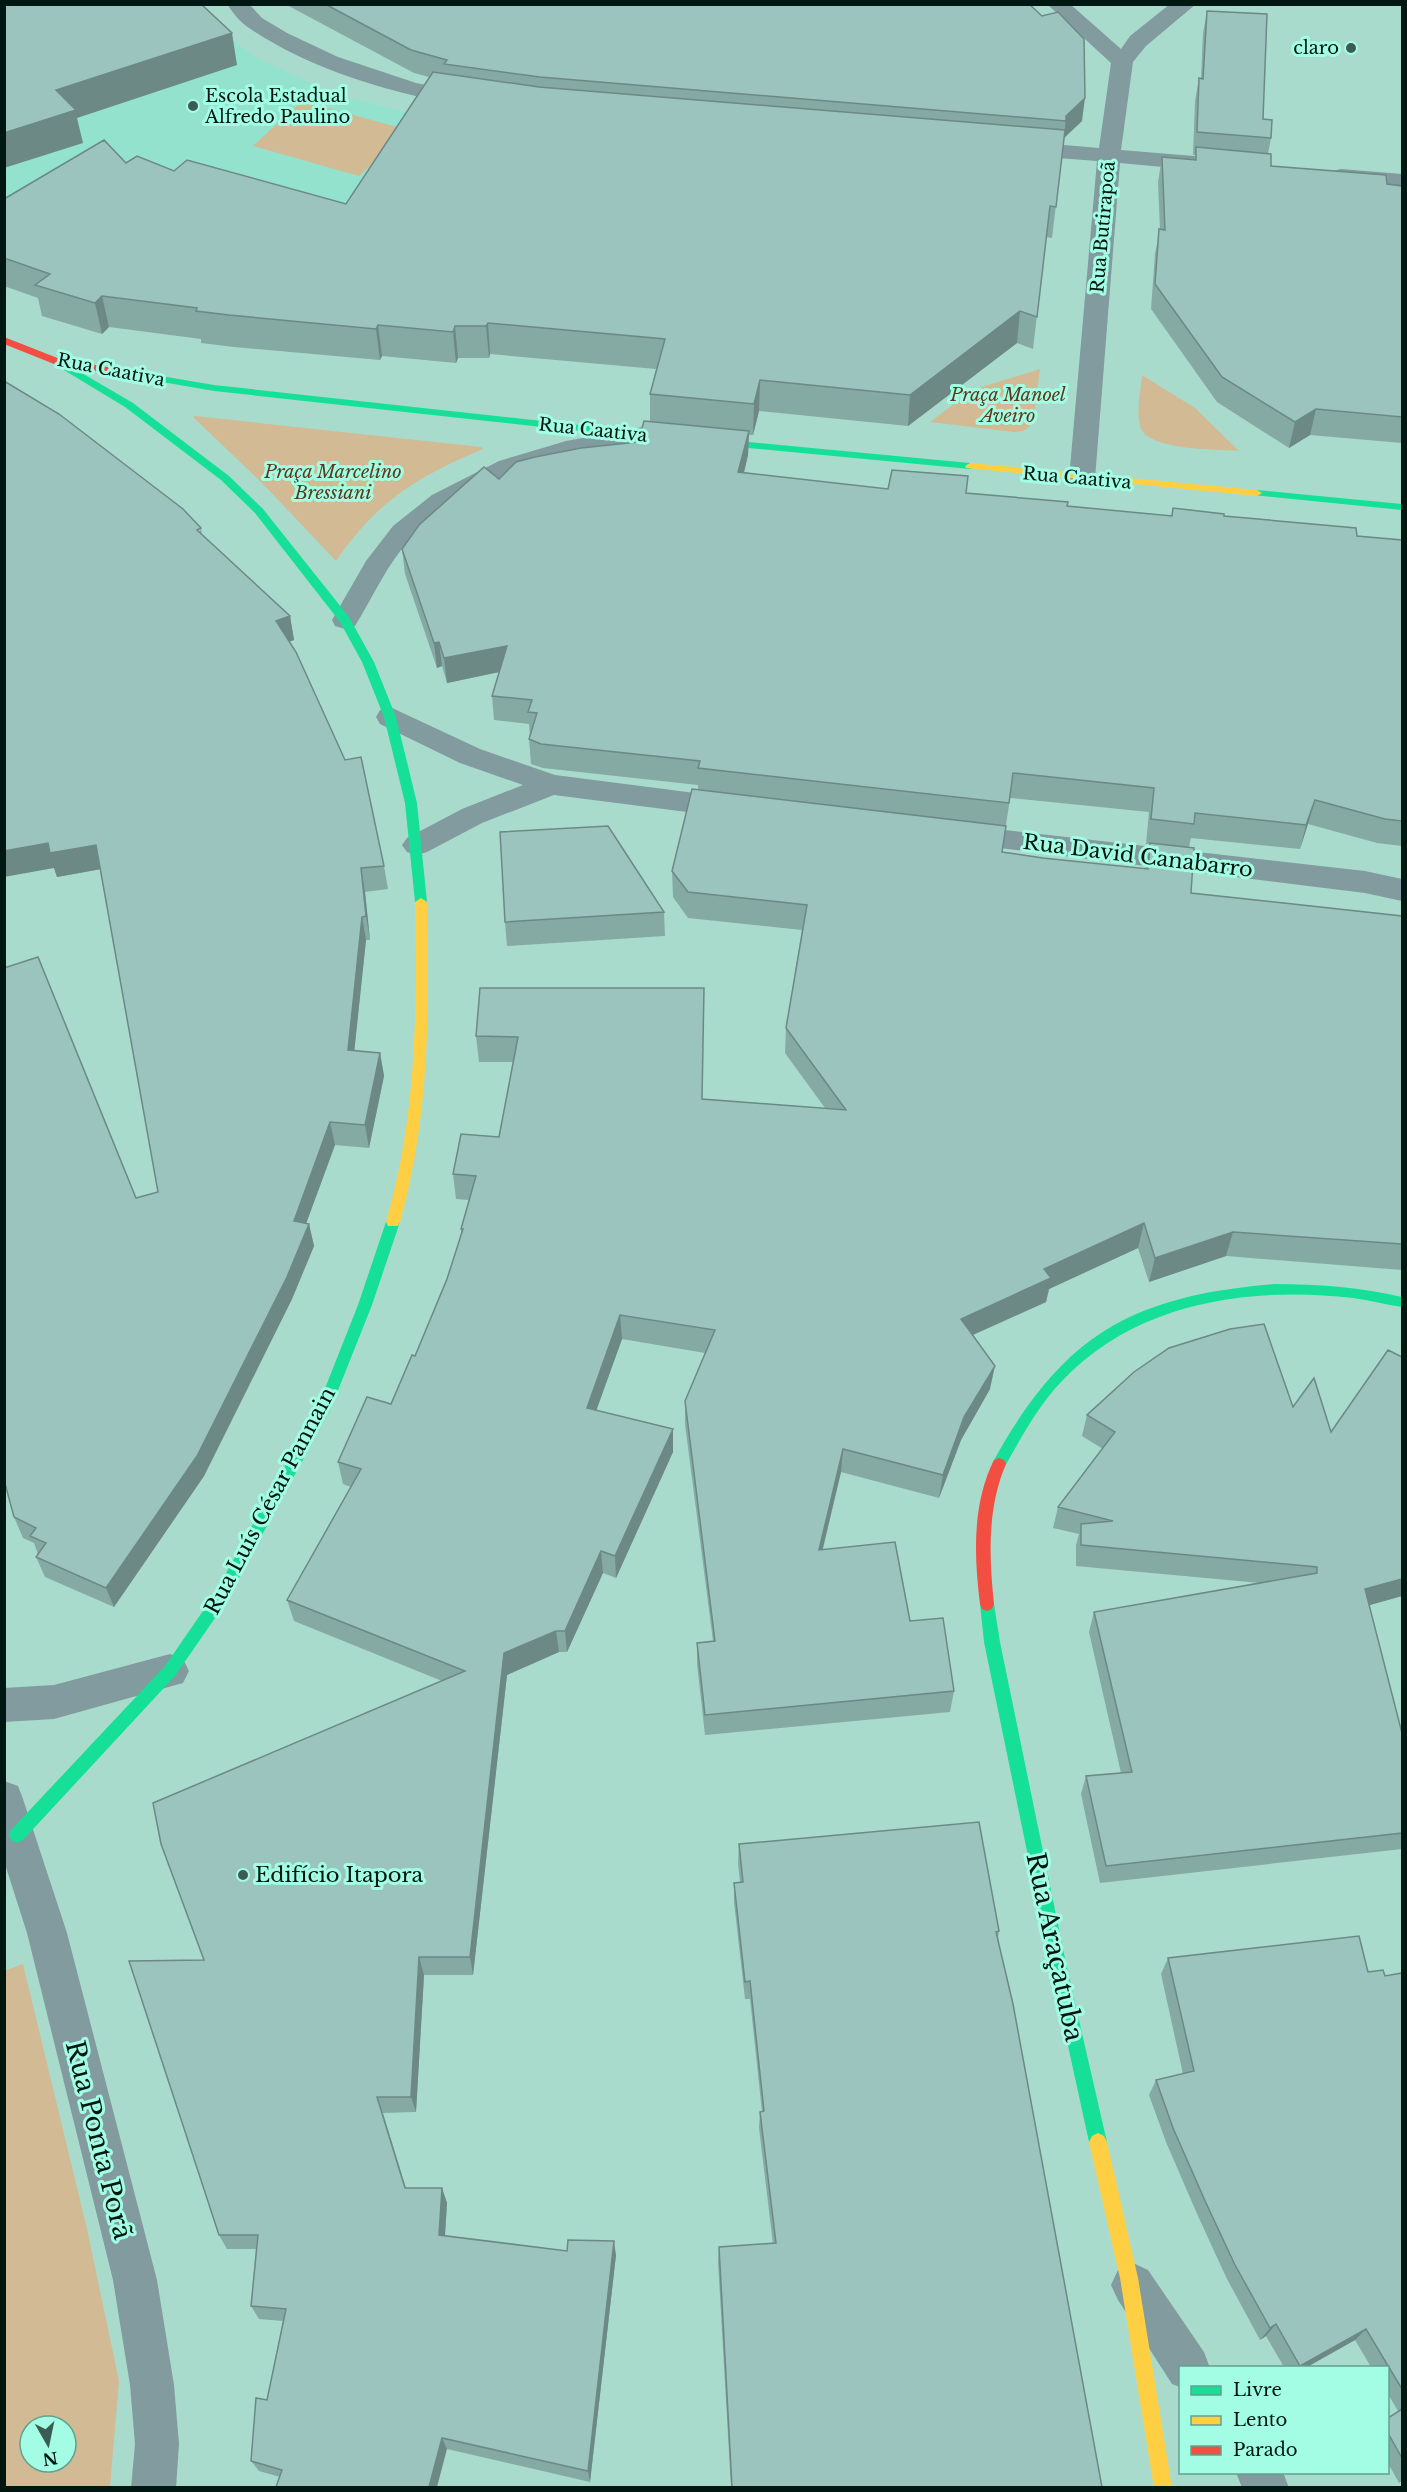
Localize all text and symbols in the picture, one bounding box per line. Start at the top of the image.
place label: claro [1293,37,1339,59]
marker: claro [1344,41,1358,55]
place label: Escola Estadual Alfredo Paulino [204,85,350,128]
marker: Escola Estadual Alfredo Paulino [186,99,200,113]
street label: Rua Butirapoã [1086,160,1120,294]
street label: Rua Caativa [55,349,167,391]
park label: Praça Manoel Aveiro [949,384,1066,427]
street label: Rua Caativa [538,413,648,447]
park label: Praça Marcelino Bressiani [263,461,402,504]
street label: Rua Caativa [1022,462,1132,494]
street label: Rua David Canabarro [1022,829,1254,883]
street label: Rua Luís César Pannain [199,1383,341,1619]
street label: Rua Araçatuba [1019,1850,1091,2045]
place label: Edifício Itapora [255,1862,424,1888]
marker: Edifício Itapora [236,1868,250,1882]
street label: Rua Ponta Porã [59,2037,139,2243]
legend [1179,2366,1389,2474]
text: Livre [1233,2379,1282,2401]
text: Lento [1233,2409,1287,2431]
north arrow [18,2414,78,2474]
text: Parado [1233,2439,1298,2461]
text: N [41,2448,59,2470]

